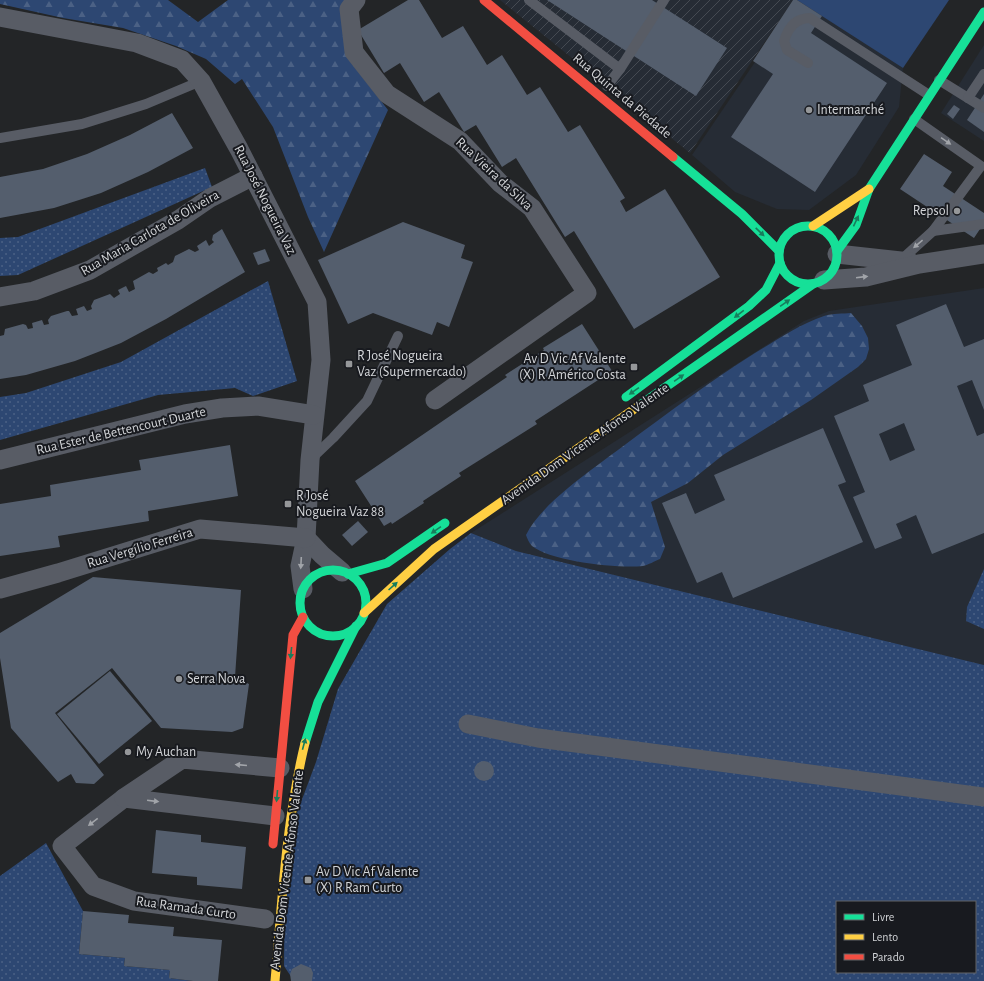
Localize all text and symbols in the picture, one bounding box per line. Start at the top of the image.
street label: Rua Quinta da Piedade [570,51,674,141]
place label: Intermarché [817,103,884,117]
marker: Intermarché [804,105,814,115]
street label: Rua Vieira da Silva [453,135,535,213]
one-way arrow [941,137,951,145]
street label: Rua José Nogueira Vaz [231,143,299,257]
street label: Rua Maria Carlota de Oliveira [78,187,222,278]
place label: Repsol [913,204,949,218]
marker: Repsol [952,206,962,216]
one-way arrow [853,216,859,227]
one-way arrow [755,228,765,237]
one-way arrow [912,239,923,248]
one-way arrow [856,274,869,280]
one-way arrow [780,299,791,307]
one-way arrow [733,310,744,318]
place label: R José Nogueira Vaz (Supermercado) [357,349,467,379]
place label: Av D Vic Af Valente (X) R Américo Costa [519,352,627,382]
marker: R José Nogueira Vaz (Supermercado) [344,359,354,369]
marker: Av D Vic Af Valente (X) R Américo Costa [629,362,639,372]
one-way arrow [674,374,684,382]
street label: Avenida Dom Vicente Afonso Valente [499,381,671,507]
one-way arrow [628,387,639,395]
street label: Rua Ester de Bettencourt Duarte [35,405,207,457]
place label: R José Nogueira Vaz 88 [296,489,384,519]
marker: R José Nogueira Vaz 88 [283,499,293,509]
street label: Rua Vergílio Ferreira [86,525,195,571]
one-way arrow [430,526,441,534]
one-way arrow [297,557,304,569]
one-way arrow [388,582,398,591]
one-way arrow [288,647,295,659]
place label: Serra Nova [187,672,246,686]
marker: Serra Nova [174,674,184,684]
one-way arrow [302,738,308,750]
place label: My Auchan [136,745,196,759]
marker: My Auchan [123,747,133,757]
one-way arrow [235,761,247,768]
street label: Avenida Dom Vicente Afonso Valente [268,769,306,971]
one-way arrow [274,790,281,803]
one-way arrow [147,798,159,805]
one-way arrow [88,818,99,826]
place label: Av D Vic Af Valente (X) R Ram Curto [316,865,419,895]
marker: Av D Vic Af Valente (X) R Ram Curto [303,875,313,885]
street label: Rua Ramada Curto [135,894,237,922]
legend [836,901,976,973]
text: Livre [872,911,894,923]
text: Lento [872,931,898,943]
text: Parado [872,951,905,963]

